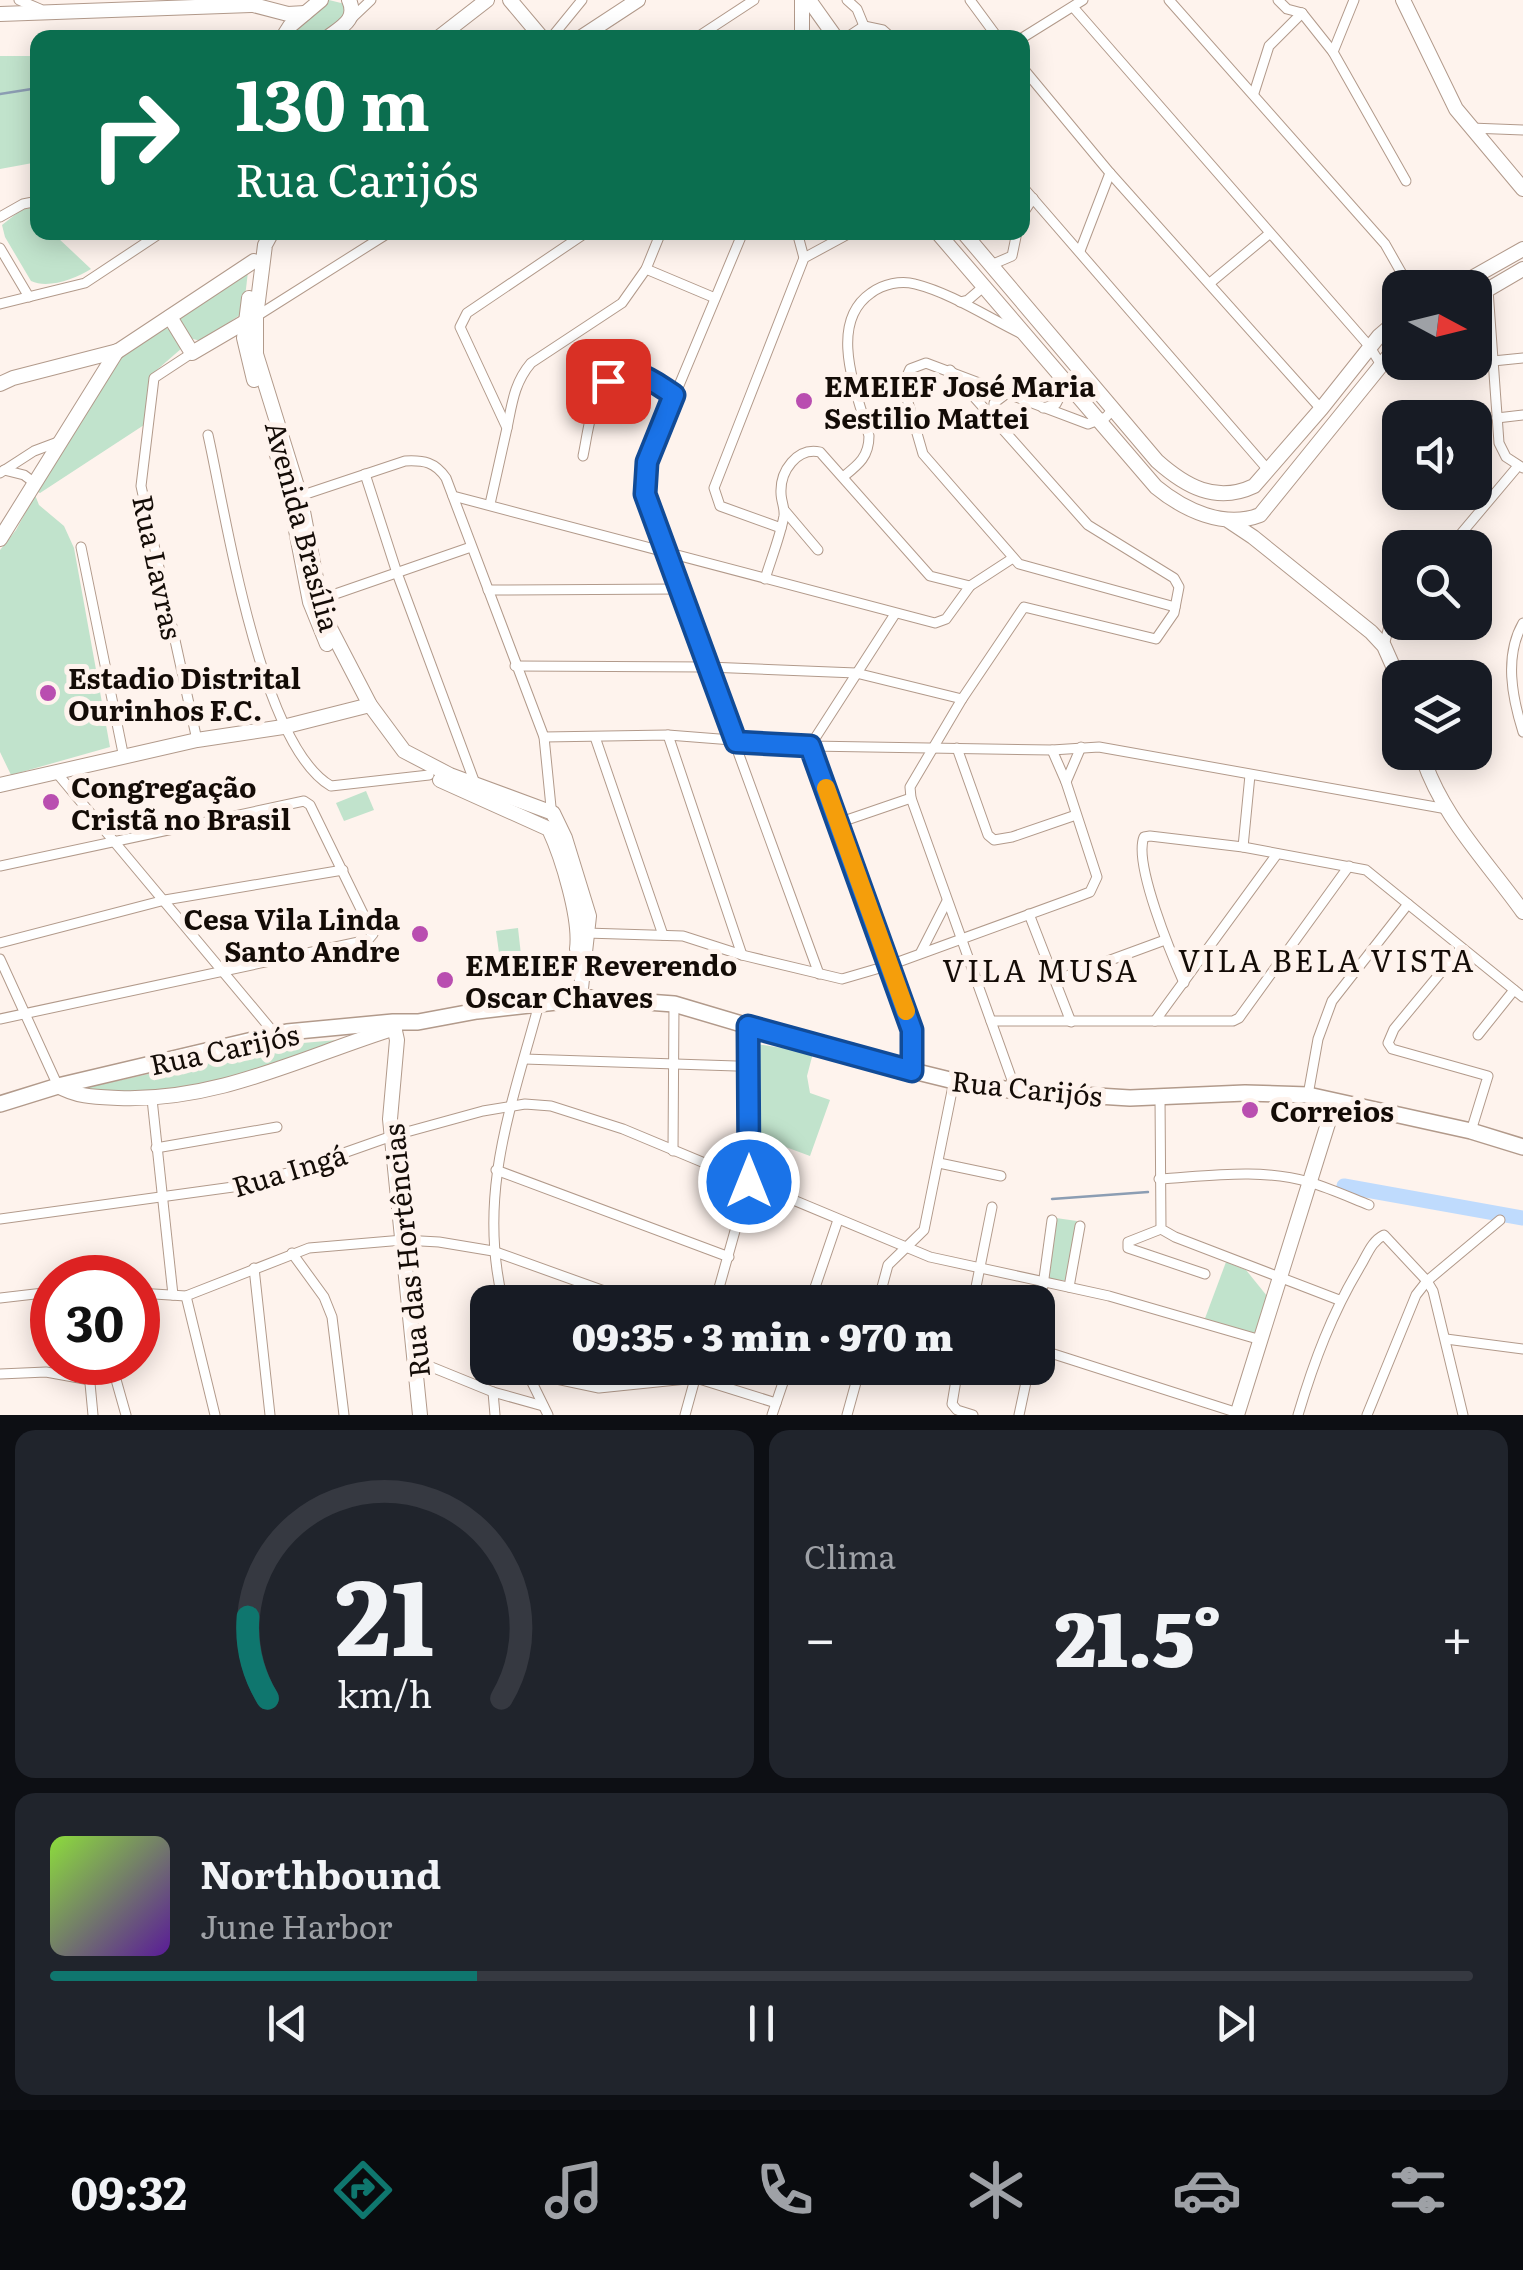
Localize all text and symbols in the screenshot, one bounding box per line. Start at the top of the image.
text: 130 m [235,49,430,153]
icon: right [70,70,200,200]
text: Rua Carijós [235,144,478,211]
north arrow [1382,270,1492,380]
map controls [1382,270,1492,770]
pin [566,339,651,424]
icon: arrive [581,354,636,409]
place label: EMEIEF José Maria Sestilio Mattei [824,364,1096,438]
marker: EMEIEF José Maria Sestilio Mattei [793,390,815,412]
button: sound [1382,400,1492,510]
street label: Avenida Brasília [256,416,352,636]
street label: Rua Lavras [123,491,195,643]
button: search [1382,530,1492,640]
place label: Estadio Distrital Ourinhos F.C. [68,656,301,730]
button: layers [1382,660,1492,770]
marker: Estadio Distrital Ourinhos F.C. [37,682,59,704]
place label: Congregação Cristã no Brasil [71,765,291,839]
marker: Congregação Cristã no Brasil [40,791,62,813]
place label: Cesa Vila Linda Santo Andre [184,897,401,971]
marker: Cesa Vila Linda Santo Andre [409,923,431,945]
district label: VILA BELA VISTA [1178,937,1476,981]
place label: EMEIEF Reverendo Oscar Chaves [465,943,737,1017]
district label: VILA MUSA [942,947,1140,991]
marker: EMEIEF Reverendo Oscar Chaves [434,969,456,991]
street label: Rua Carijós [146,1012,302,1084]
street label: Rua Carijós [949,1058,1105,1116]
place label: Correios [1270,1089,1394,1131]
marker: Correios [1239,1099,1261,1121]
street label: Rua das Hortências [371,1122,439,1380]
position arrow [697,1130,801,1234]
street label: Rua Ingá [226,1132,352,1206]
speed limit sign: 30 [30,1255,160,1385]
text: 09:35 · 3 min · 970 m [572,1306,953,1363]
text: Clima [804,1531,896,1579]
text: 21 [335,1534,434,1688]
text: 21.5° [1055,1579,1222,1690]
text: − [804,1594,836,1676]
text: + [1441,1594,1473,1676]
text: km/h [337,1666,432,1719]
text: Northbound [200,1844,441,1901]
text: June Harbor [200,1901,392,1949]
icon: previous [260,1996,315,2051]
icon: pause [734,1996,789,2051]
icon: next [1208,1996,1263,2051]
icon: directions [328,2155,398,2225]
icon: music [539,2155,609,2225]
icon: phone [750,2155,820,2225]
icon: climate [961,2155,1031,2225]
icon: car [1172,2155,1242,2225]
icon: filters [1383,2155,1453,2225]
text: 09:32 [70,2157,187,2224]

